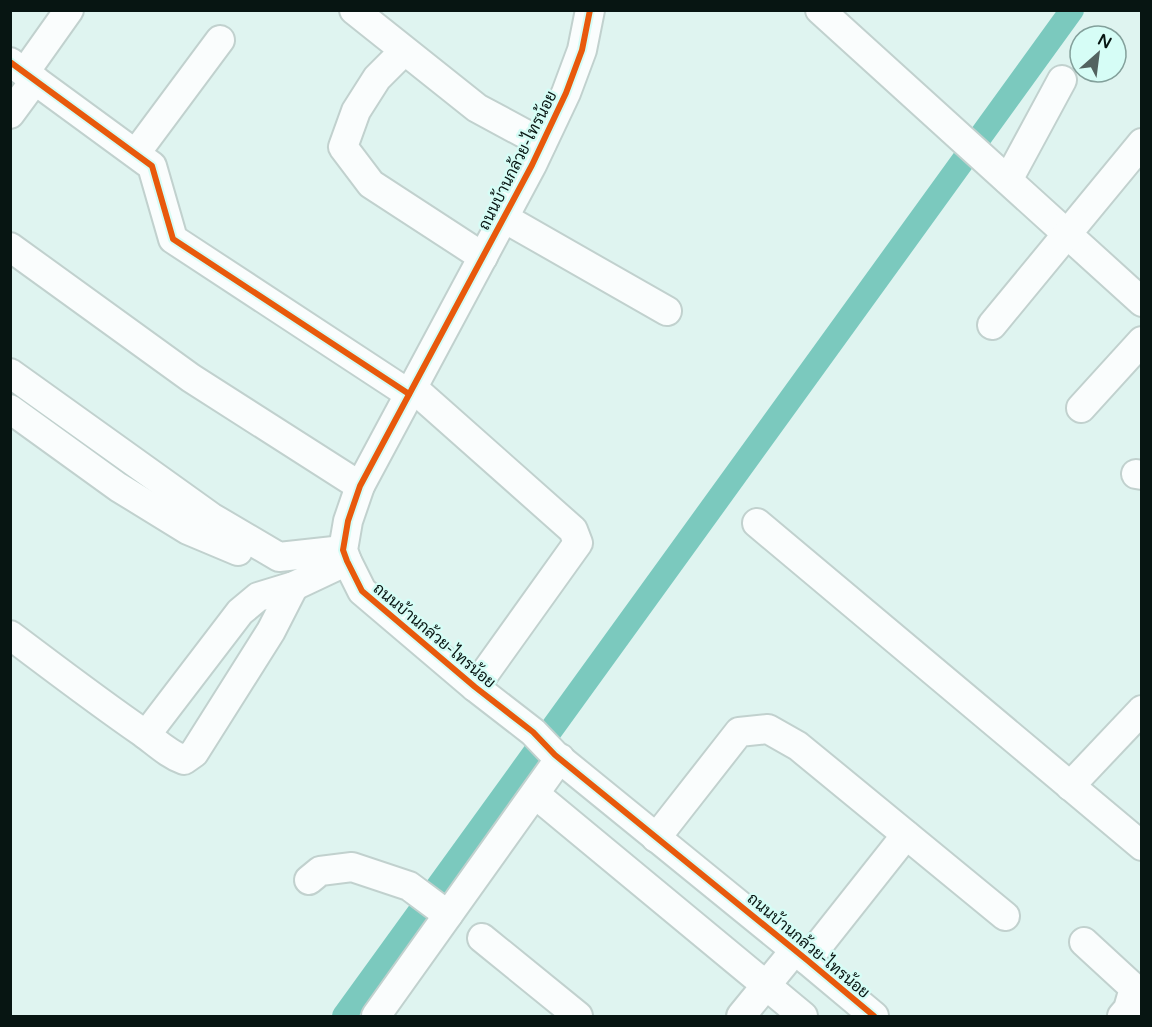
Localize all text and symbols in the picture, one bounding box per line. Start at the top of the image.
north arrow [1068,24,1128,84]
text: N [1094,30,1115,53]
street label: ถนนบ้านกล้วย-ไทรน้อย [472,87,562,233]
street label: ถนนบ้านกล้วย-ไทรน้อย [369,577,501,693]
street label: ถนนบ้านกล้วย-ไทรน้อย [743,887,875,1003]

